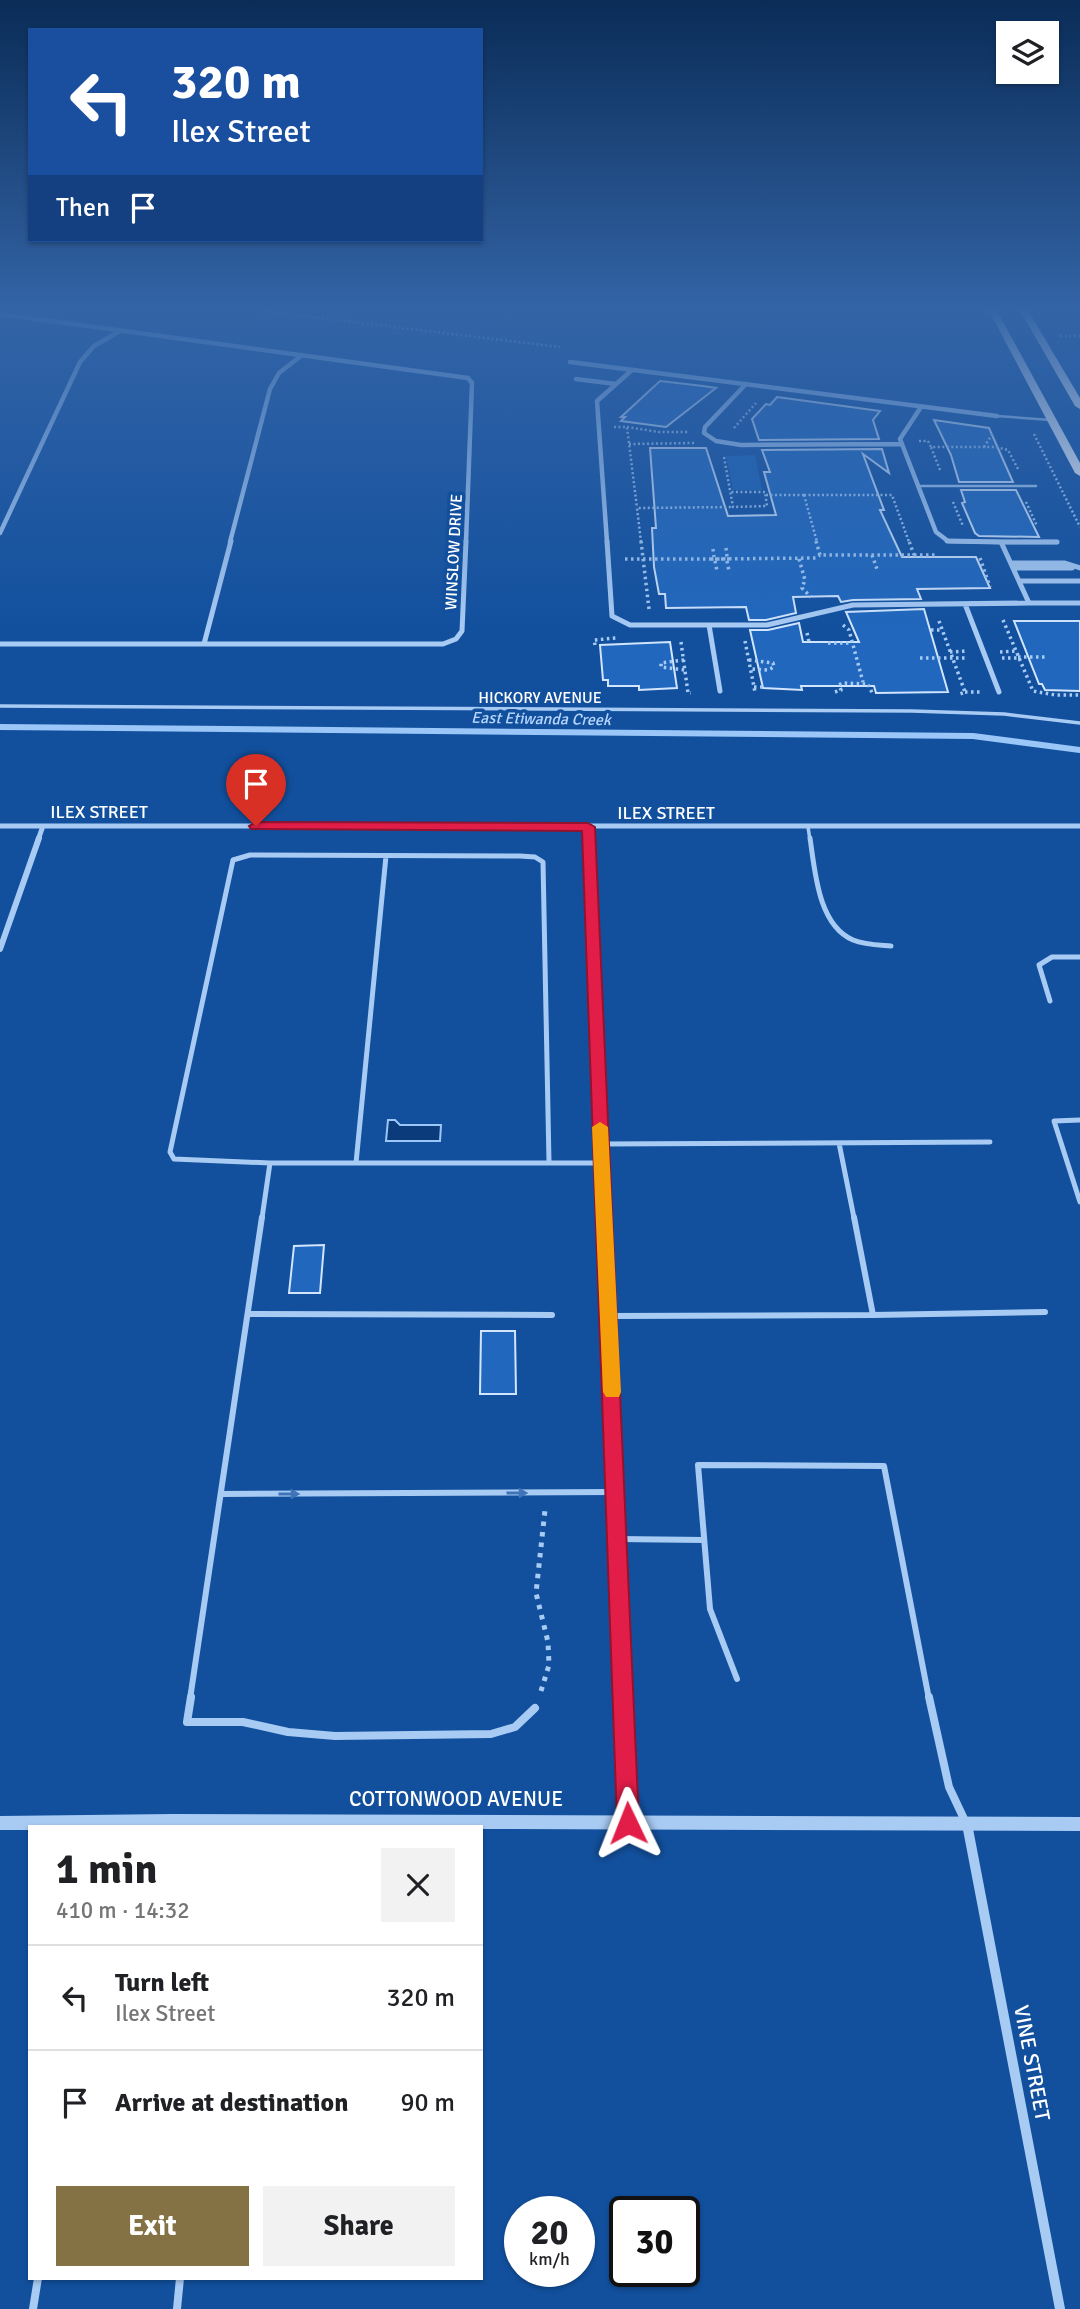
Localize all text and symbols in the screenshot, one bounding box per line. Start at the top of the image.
map controls [996,21,1059,84]
button: layers [996,21,1059,84]
text: 320 m [171,52,301,112]
icon: left [56,56,147,147]
text: Ilex Street [171,112,311,151]
icon: arrive [124,189,162,227]
text: Then [56,192,110,224]
street label: WINSLOW DRIVE [441,493,467,611]
street label: HICKORY AVENUE [478,688,602,708]
water label: East Etiwanda Creek [471,708,613,730]
pin [226,754,286,826]
icon: arrive [237,765,275,803]
street label: ILEX STREET [50,801,148,823]
street label: ILEX STREET [617,802,715,824]
one-way arrow [506,1487,528,1499]
one-way arrow [278,1488,300,1500]
street label: COTTONWOOD AVENUE [349,1786,563,1812]
position arrow [591,1786,665,1860]
text: 1 min [56,1844,157,1895]
button: close [381,1848,455,1922]
text: 410 m · 14:32 [56,1896,190,1925]
text: Turn left [115,1967,209,1999]
icon: left [56,1979,94,2017]
text: 320 m [386,1982,455,2014]
text: Ilex Street [115,1999,215,2028]
street label: VINE STREET [1008,2003,1056,2124]
icon: arrive [56,2084,94,2122]
text: Arrive at destination [115,2087,348,2119]
text: 90 m [400,2087,455,2119]
button: Exit [56,2186,249,2266]
button: Share [263,2186,455,2266]
speed limit sign: 30 [609,2196,700,2287]
text: 20 [531,2211,568,2254]
text: km/h [529,2248,570,2270]

